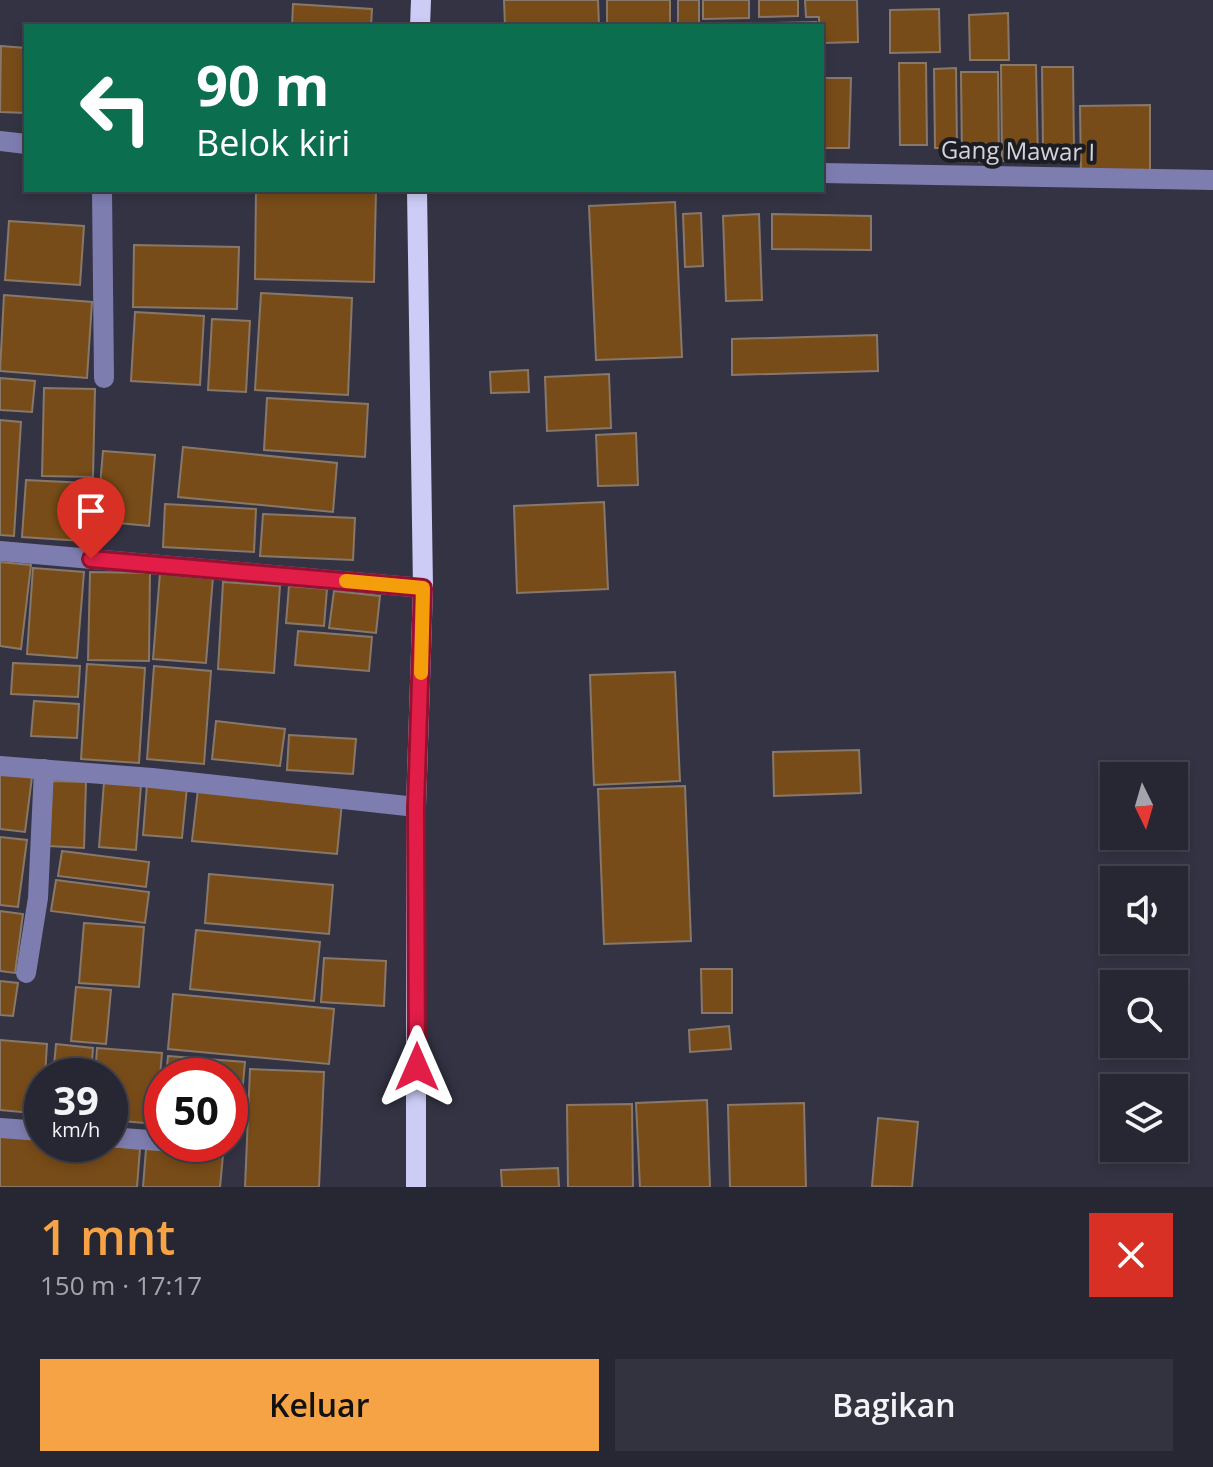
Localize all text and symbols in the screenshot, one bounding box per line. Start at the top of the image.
text: 90 m [196,46,330,122]
icon: left [64,56,168,160]
text: Belok kiri [196,118,350,167]
street label: Gang Mawar I [941,132,1095,168]
pin [57,477,125,559]
icon: arrive [69,489,113,533]
north arrow [1100,762,1188,850]
map controls [1100,762,1188,1162]
button: sound [1100,866,1188,954]
button: search [1100,970,1188,1058]
position arrow [375,1025,459,1109]
speed limit sign: 50 [144,1058,248,1162]
text: 39 [53,1072,99,1127]
button: layers [1100,1074,1188,1162]
text: km/h [52,1116,100,1143]
text: 1 mnt [40,1204,175,1269]
button: close [1089,1213,1173,1297]
text: 150 m · 17:17 [40,1267,202,1303]
button: Keluar [40,1359,599,1451]
button: Bagikan [615,1359,1173,1451]

